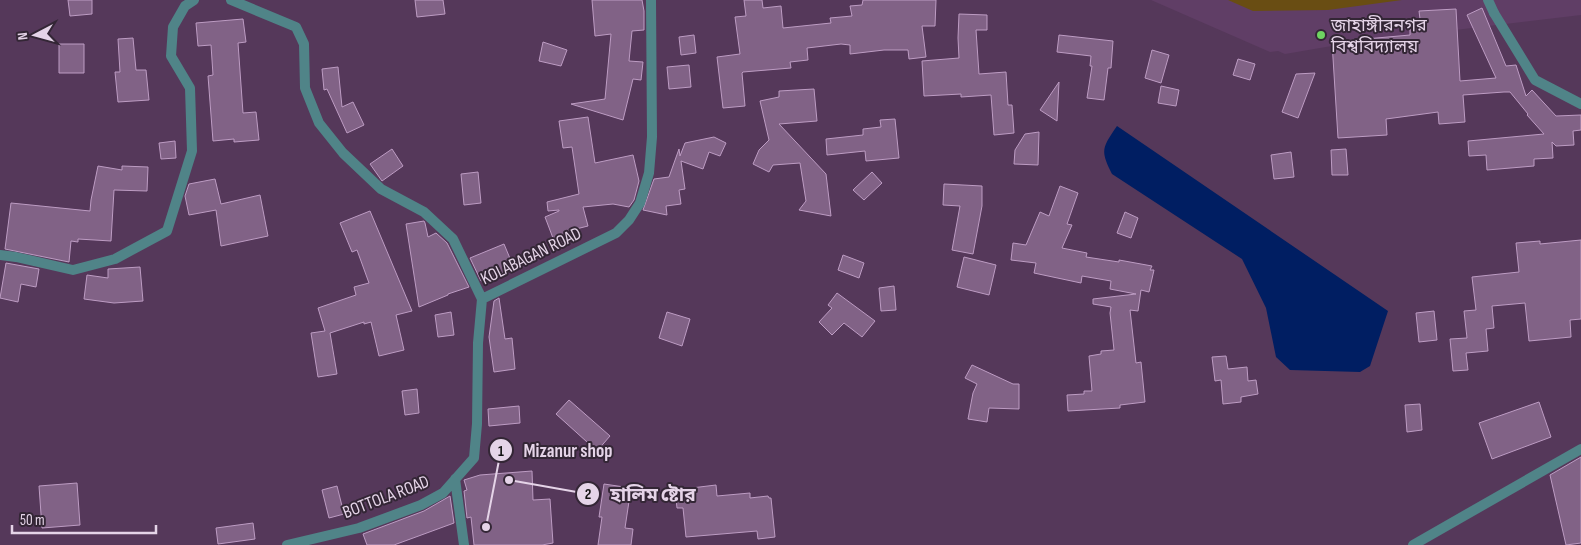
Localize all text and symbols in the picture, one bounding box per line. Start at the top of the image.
north arrow [10,10,60,60]
place label: জাহাঙ্গীরনগর বিশ্ববিদ্যালয় [1330,15,1427,57]
marker: জাহাঙ্গীরনগর বিশ্ববিদ্যালয় [1315,29,1327,41]
text: N [14,32,31,41]
street label: KOLABAGAN ROAD [477,223,585,289]
callout: Mizanur shop [489,433,622,467]
text: Mizanur shop [524,440,612,463]
text: 1 [498,442,504,461]
street label: BOTTOLA ROAD [340,471,432,523]
callout: হালিম ষ্টোর [576,477,706,511]
text: হালিম ষ্টোর [609,484,696,507]
text: 2 [585,485,591,504]
scale bar [12,502,156,534]
text: 50 m [20,511,45,530]

